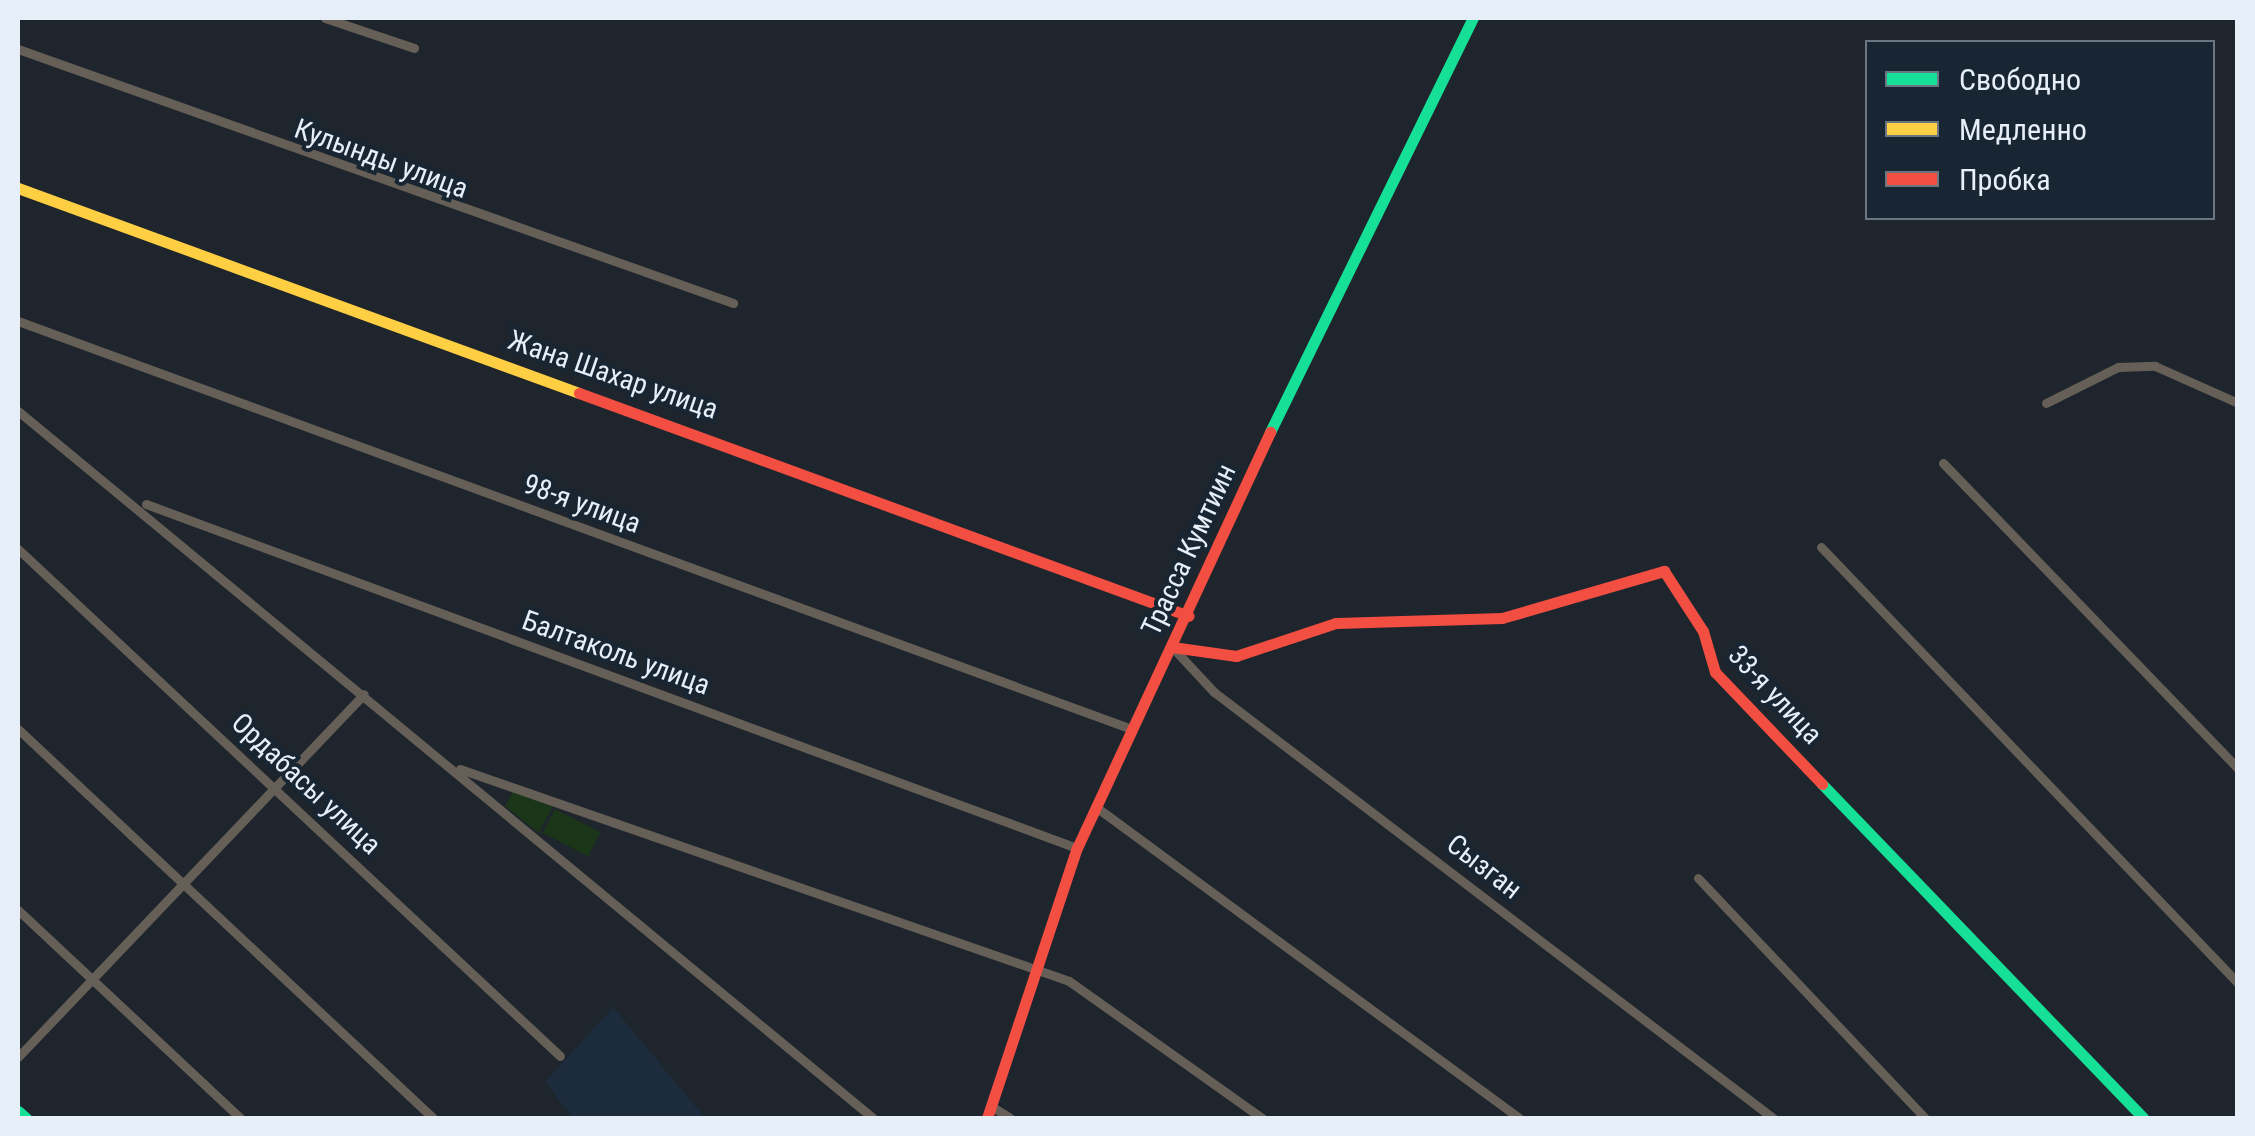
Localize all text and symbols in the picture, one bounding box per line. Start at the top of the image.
legend [1865,40,2215,220]
text: Свободно [1959,62,2081,97]
street label: Кулынды улица [290,112,472,206]
text: Медленно [1959,112,2087,147]
text: Пробка [1959,162,2051,197]
street label: Жана Шахар улица [504,323,722,427]
street label: Трасса Кумтиин [1135,459,1243,641]
street label: 98-я улица [519,467,645,541]
street label: Балтаколь улица [518,604,714,702]
street label: 33-я улица [1721,639,1829,751]
street label: Ордабасы улица [224,706,388,862]
street label: Сызган [1440,827,1528,907]

